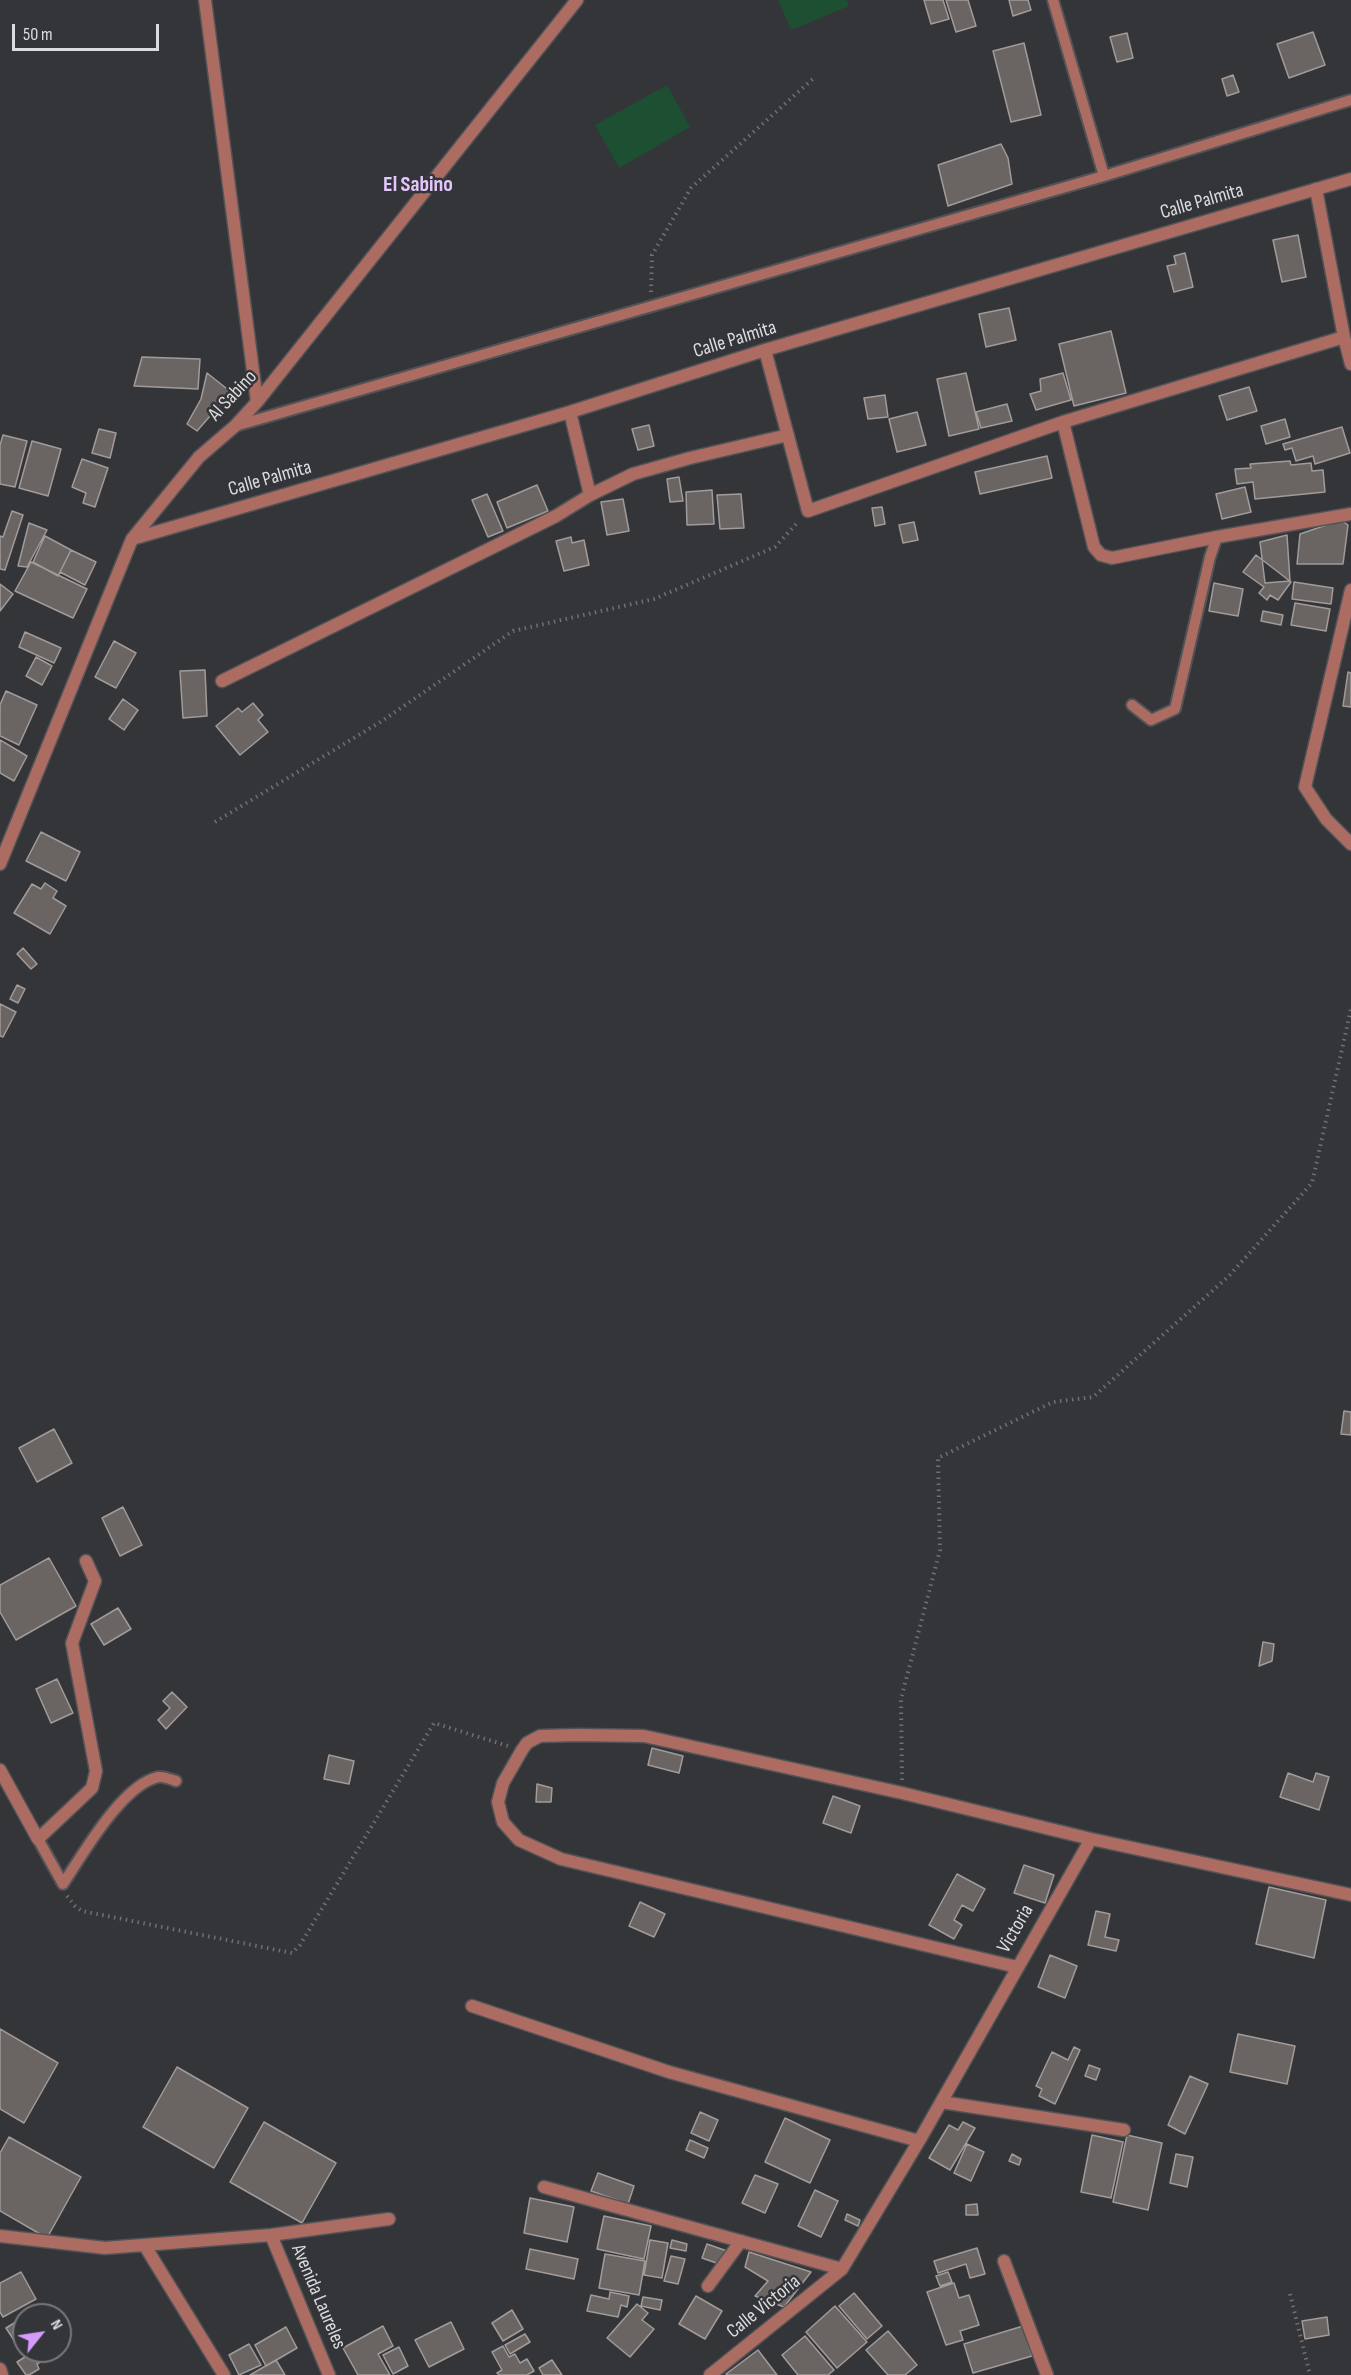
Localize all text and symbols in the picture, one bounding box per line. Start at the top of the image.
scale bar [15,12,162,50]
text: 50 m [23,24,53,45]
district label: El Sabino [383,172,453,198]
street label: Calle Palmita [1158,179,1246,225]
street label: Calle Palmita [691,316,779,364]
street label: Al Sabino [203,366,263,426]
street label: Calle Palmita [226,456,314,502]
street label: Victoria [993,1900,1039,1958]
street label: Avenida Laureles [285,2241,351,2353]
street label: Calle Victoria [722,2270,806,2344]
north arrow [12,2303,72,2363]
text: N [46,2316,67,2333]

